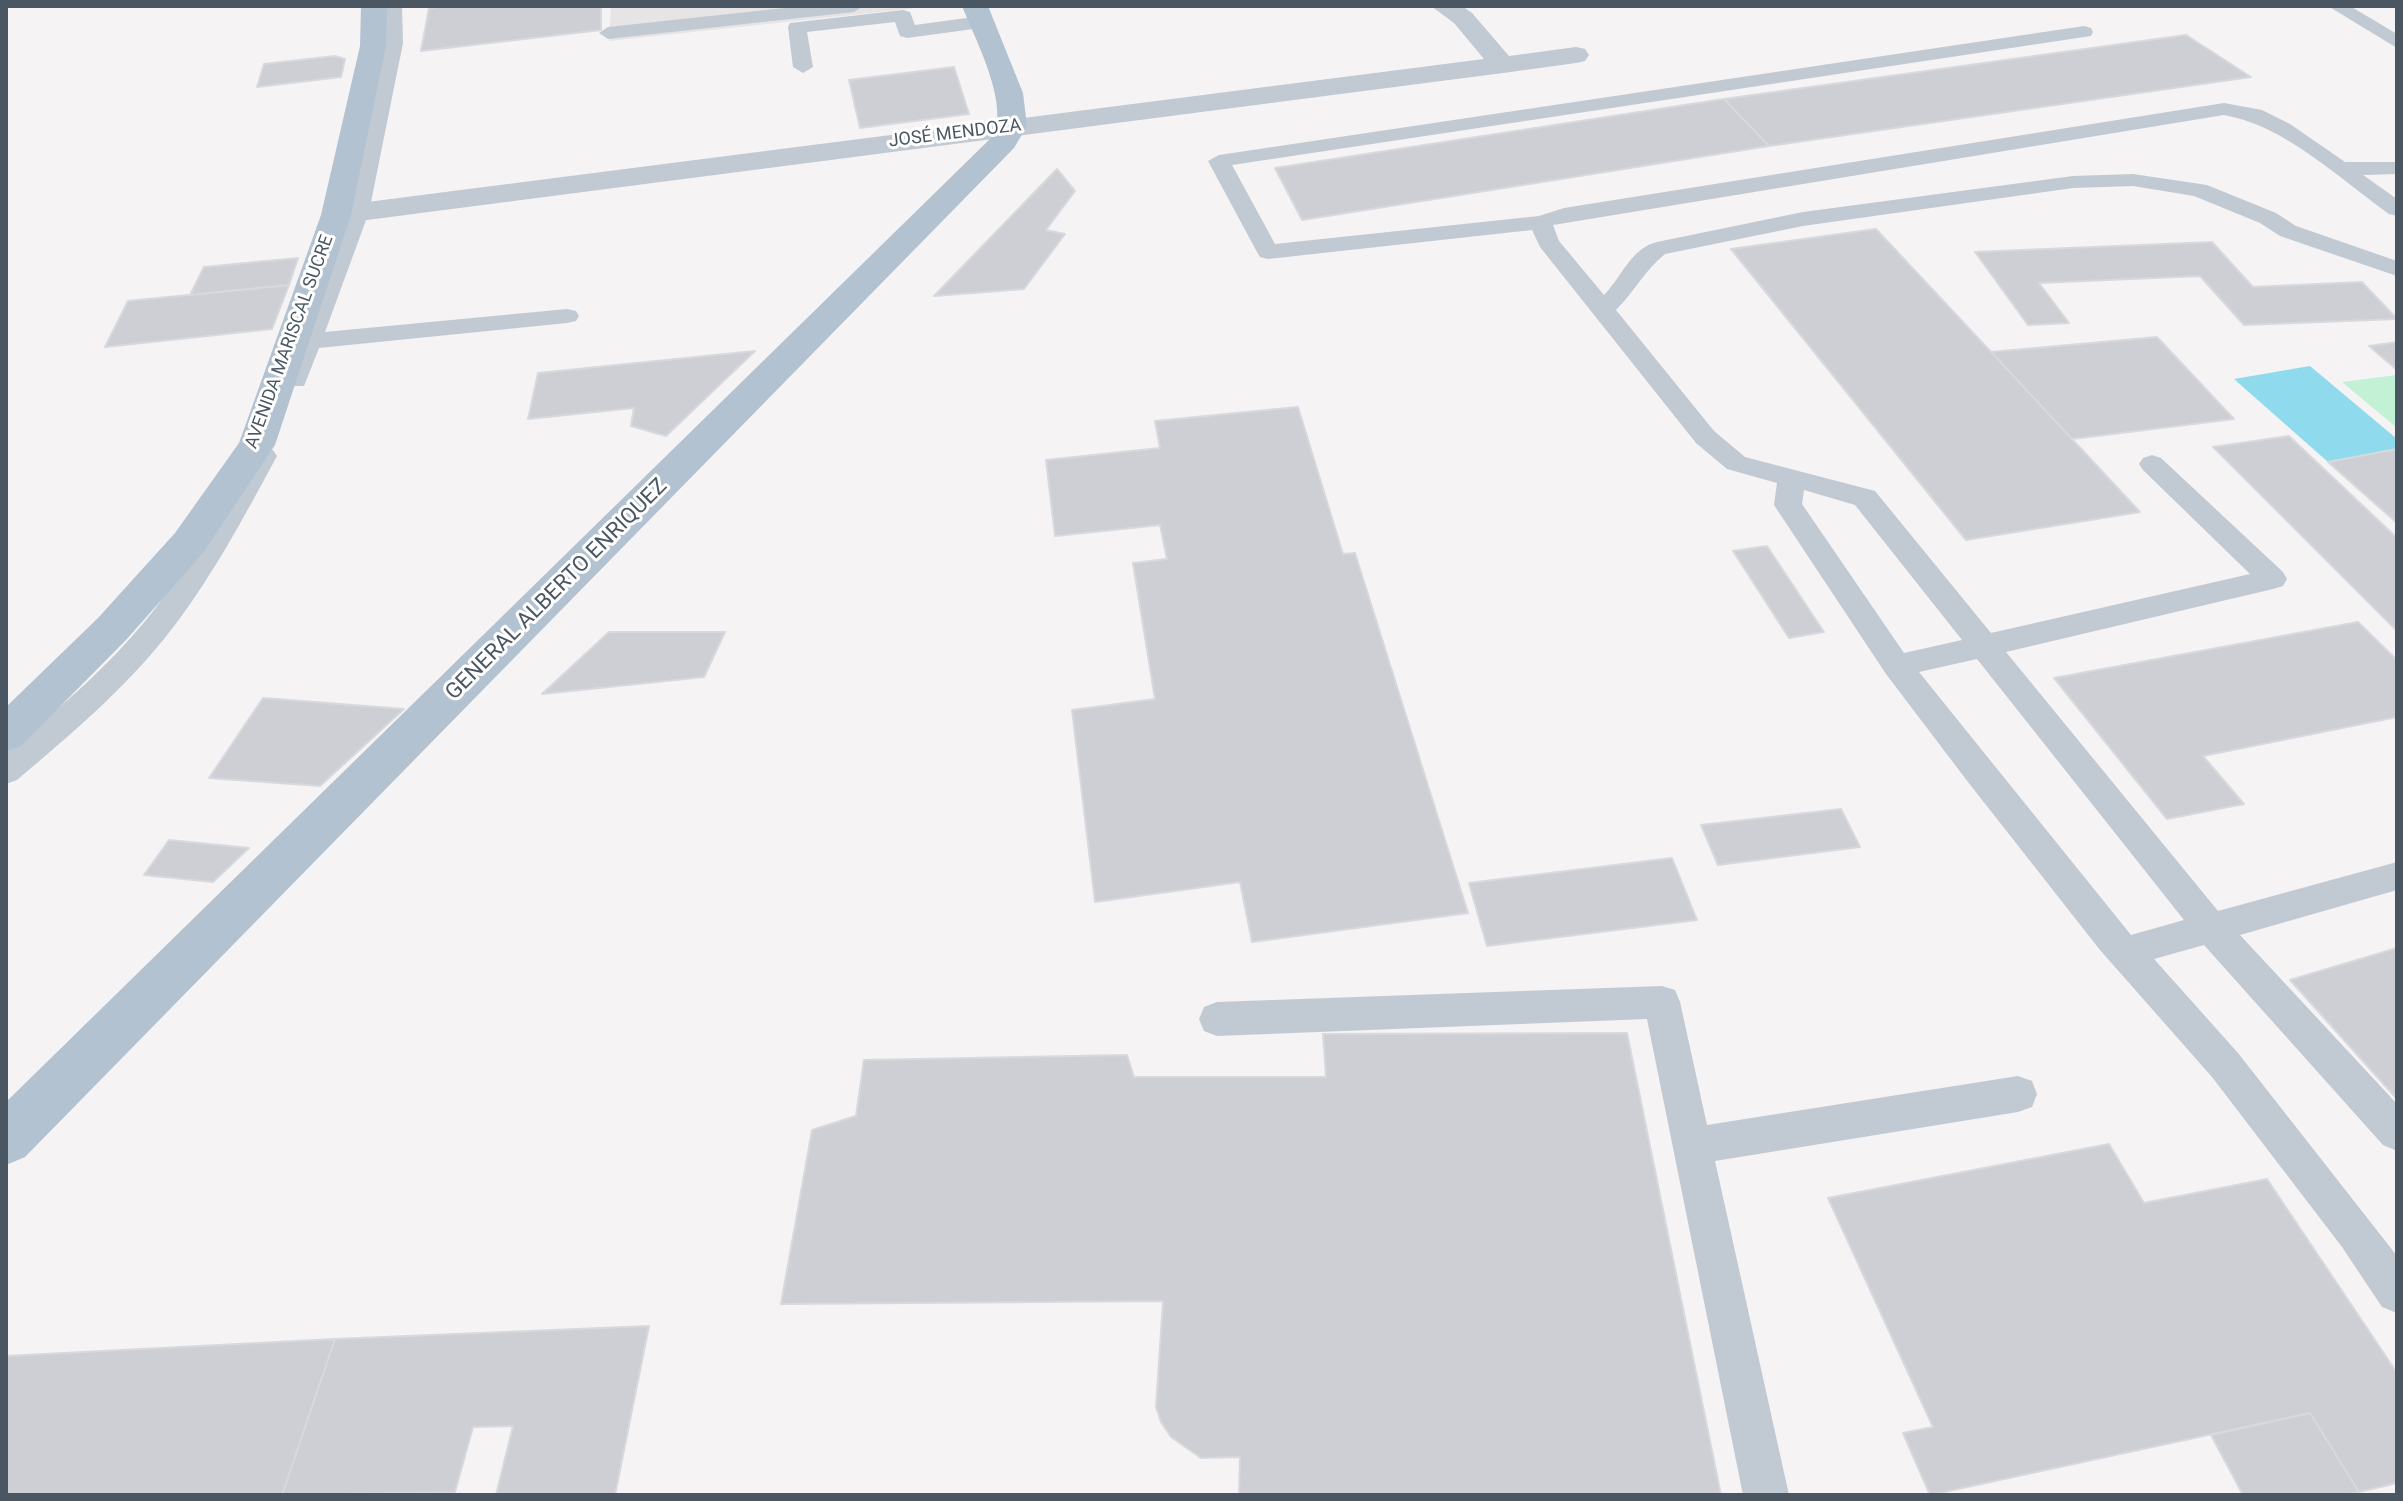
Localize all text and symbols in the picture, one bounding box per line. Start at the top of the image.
street label: JOSÉ MENDOZA [888,115,1022,153]
street label: AVENIDA MARISCAL SUCRE [241,232,339,452]
street label: GENERAL ALBERTO ENRIQUEZ [441,474,673,706]

